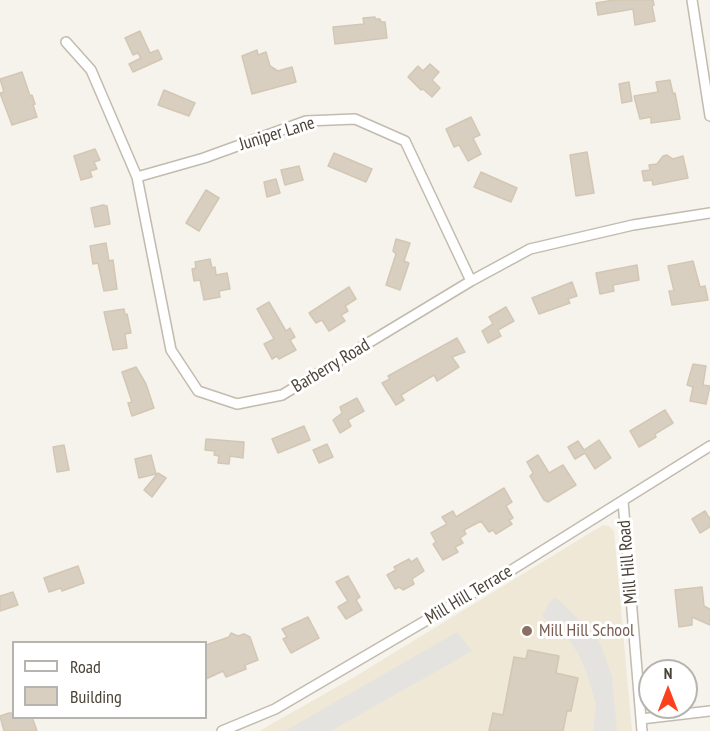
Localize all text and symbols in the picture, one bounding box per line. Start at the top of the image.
street label: Juniper Lane [237,112,317,156]
street label: Barberry Road [288,334,374,398]
street label: Mill Hill Road [614,519,642,605]
street label: Mill Hill Terrace [422,561,516,629]
place label: Mill Hill School [539,620,634,642]
marker: Mill Hill School [520,624,534,638]
legend [12,641,207,719]
text: Road [70,655,101,678]
north arrow [638,659,698,719]
text: N [664,663,672,683]
text: Building [70,685,122,708]

